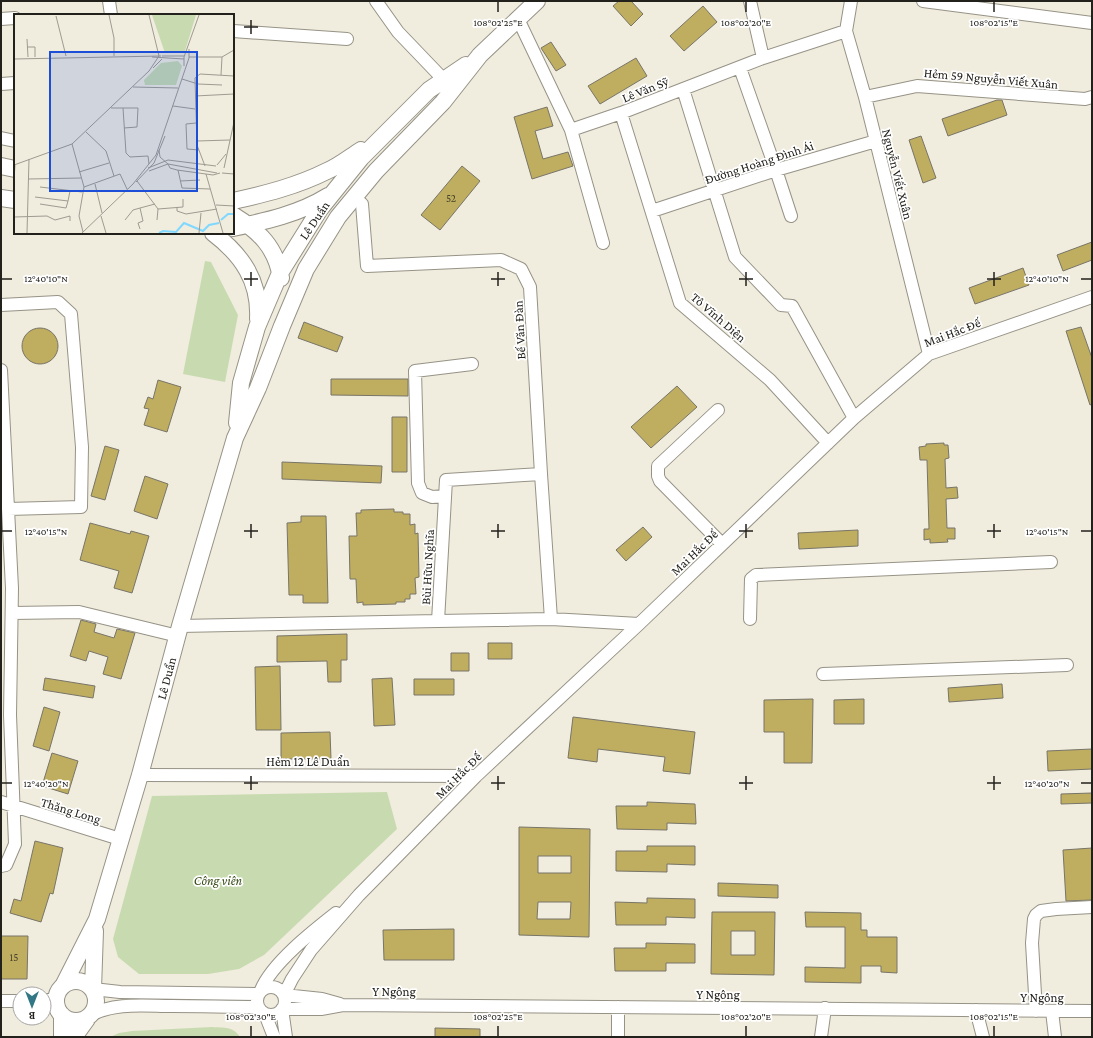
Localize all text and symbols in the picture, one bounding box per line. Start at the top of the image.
inset map [14,14,234,234]
text: 108°02'25"E [473,17,523,28]
text: 108°02'20"E [721,17,772,28]
text: 108°02'15"E [970,17,1018,28]
street label: Hẻm 59 Nguyễn Viết Xuân [923,65,1059,92]
street label: Lê Văn Sỹ [620,73,672,106]
street label: Nguyễn Viết Xuân [879,127,916,221]
street label: Đường Hoàng Đình Ái [703,138,816,187]
house number: 52 [446,192,456,204]
street label: Lê Duẩn [296,198,333,242]
text: 12°40'10"N [24,273,68,284]
text: 12°40'10"N [1025,273,1069,284]
street label: Tô Vĩnh Diện [688,289,749,345]
street label: Bế Văn Đàn [510,300,529,360]
street label: Mai Hắc Đế [922,315,983,350]
text: 12°40'15"N [25,526,68,537]
street label: Mai Hắc Đế [668,526,721,578]
text: 12°40'15"N [1026,526,1069,537]
street label: Bùi Hữu Nghĩa [418,529,437,605]
street label: Lê Duẩn [154,655,179,701]
street label: Mai Hắc Đế [432,749,485,802]
street label: Hẻm 12 Lê Duẩn [266,754,350,769]
text: 12°40'20"N [24,778,69,789]
text: 12°40'20"N [1025,778,1070,789]
street label: Thăng Long [39,794,103,827]
park label: Công viên [194,873,243,888]
house number: 15 [10,951,18,963]
street label: Y Ngông [372,984,417,999]
north arrow [12,986,52,1026]
street label: Y Ngông [696,987,741,1002]
street label: Y Ngông [1020,990,1065,1005]
text: B [28,1010,35,1022]
text: 108°02'30"E [226,1011,276,1022]
text: 108°02'25"E [473,1011,523,1022]
text: 108°02'20"E [721,1011,772,1022]
text: 108°02'15"E [970,1011,1018,1022]

